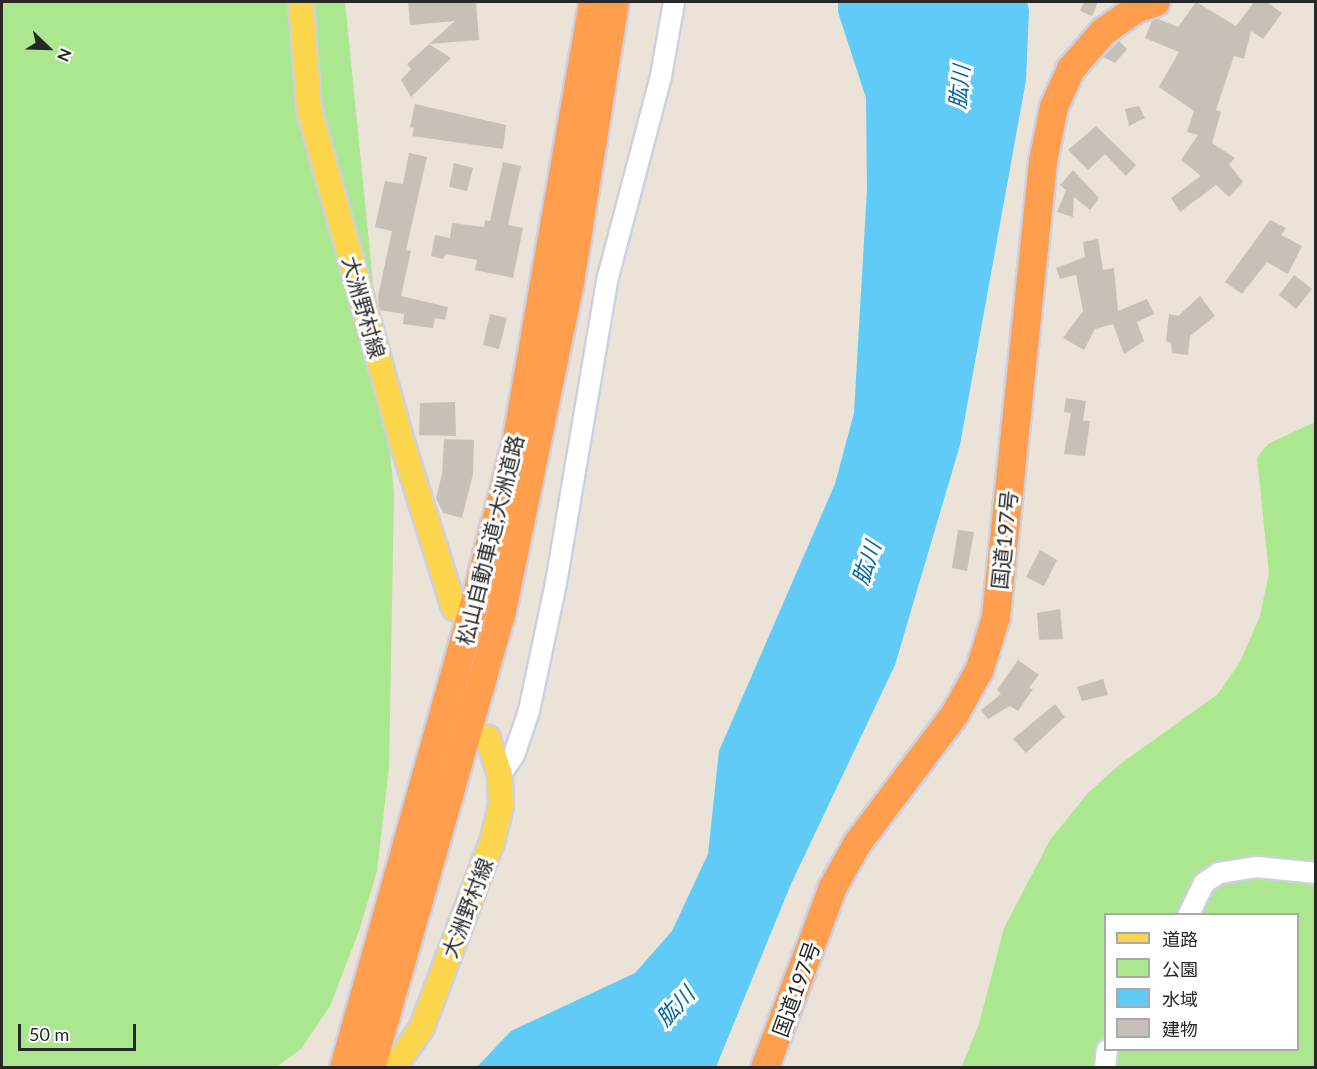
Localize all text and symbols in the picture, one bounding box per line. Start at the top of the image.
north arrow [18,18,78,78]
text: N [54,46,76,65]
water label: 肱川 [944,64,974,110]
street label: 大洲野村線 [337,253,391,361]
street label: 松山自動車道;大洲道路 [452,432,528,648]
street label: 国道197号 [986,489,1022,591]
water label: 肱川 [846,538,886,588]
street label: 大洲野村線 [436,854,498,962]
legend [1104,913,1299,1051]
text: 道路 [1162,928,1198,950]
street label: 国道197号 [767,938,825,1040]
text: 公園 [1162,958,1198,980]
water label: 肱川 [650,981,700,1031]
text: 水域 [1162,988,1198,1010]
scale bar [21,1012,140,1050]
text: 建物 [1162,1018,1198,1040]
text: 50 m [29,1023,69,1045]

